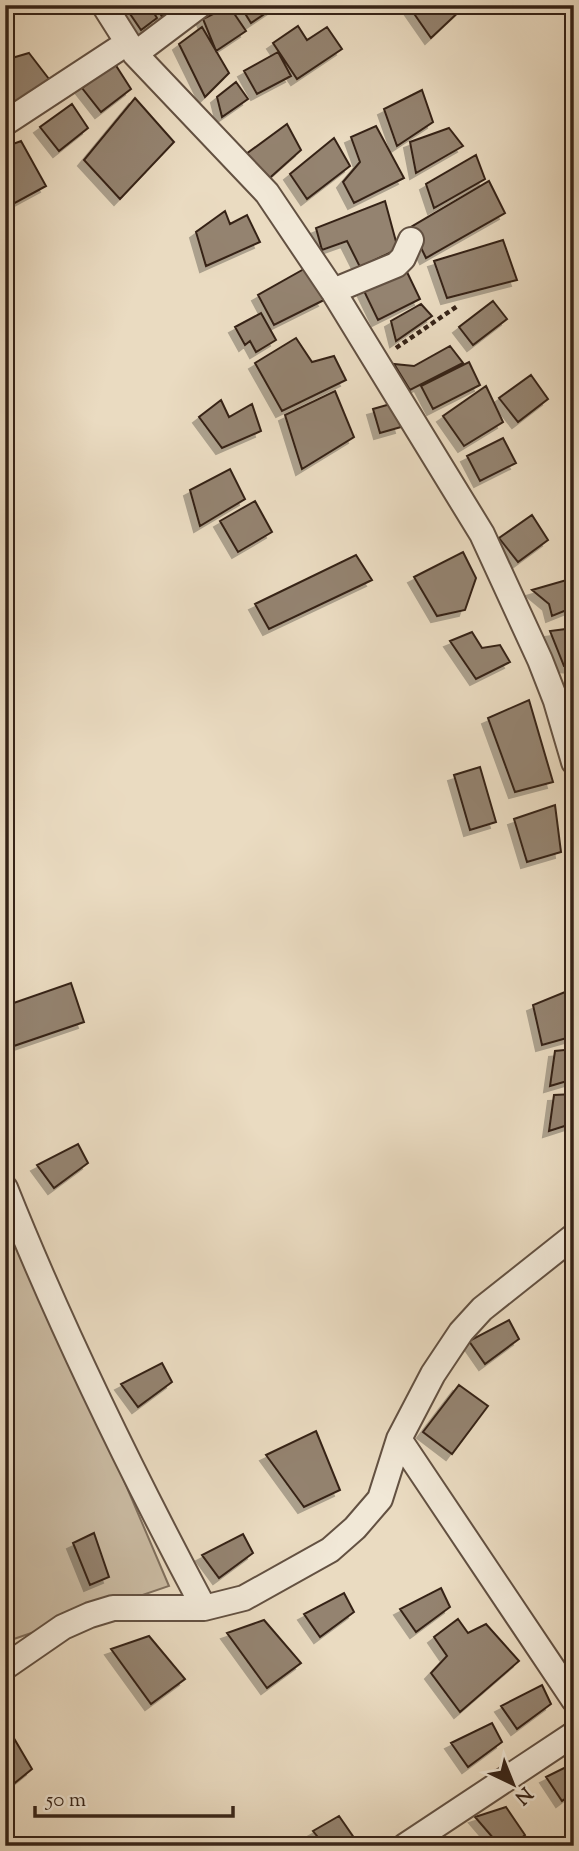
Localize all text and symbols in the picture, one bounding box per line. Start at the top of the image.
north arrow [477,1750,548,1820]
scale bar [35,1774,233,1818]
text: N [508,1780,538,1810]
text: 50 m [45,1786,86,1816]

